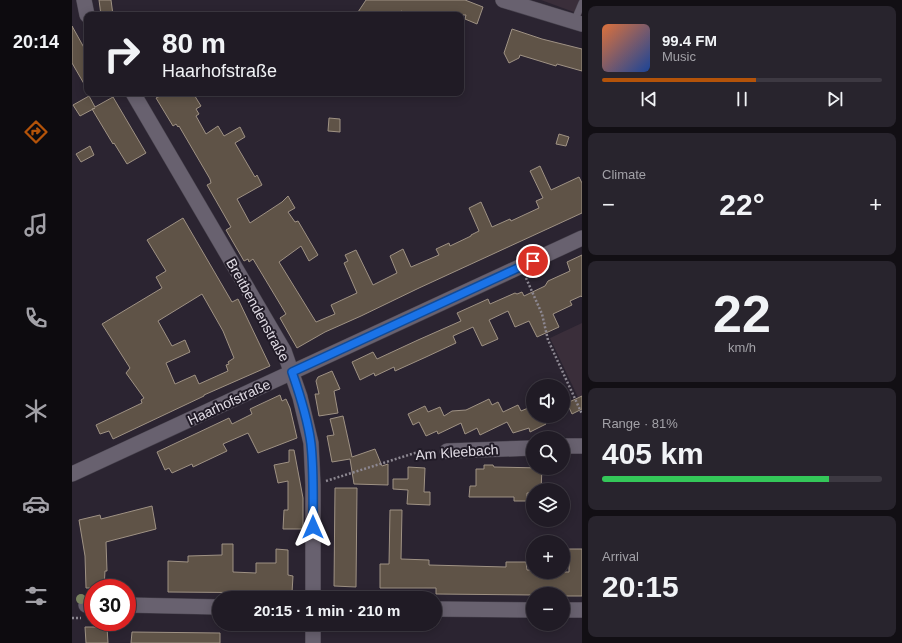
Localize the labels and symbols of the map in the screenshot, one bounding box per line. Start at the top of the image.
pin [516,244,550,278]
street label: Breitbendenstraße [223,256,293,364]
street label: Haarhofstraße [185,376,273,428]
street label: Am Kleebach [415,441,499,463]
position arrow [292,506,334,548]
speed limit sign: 30 [84,579,136,631]

